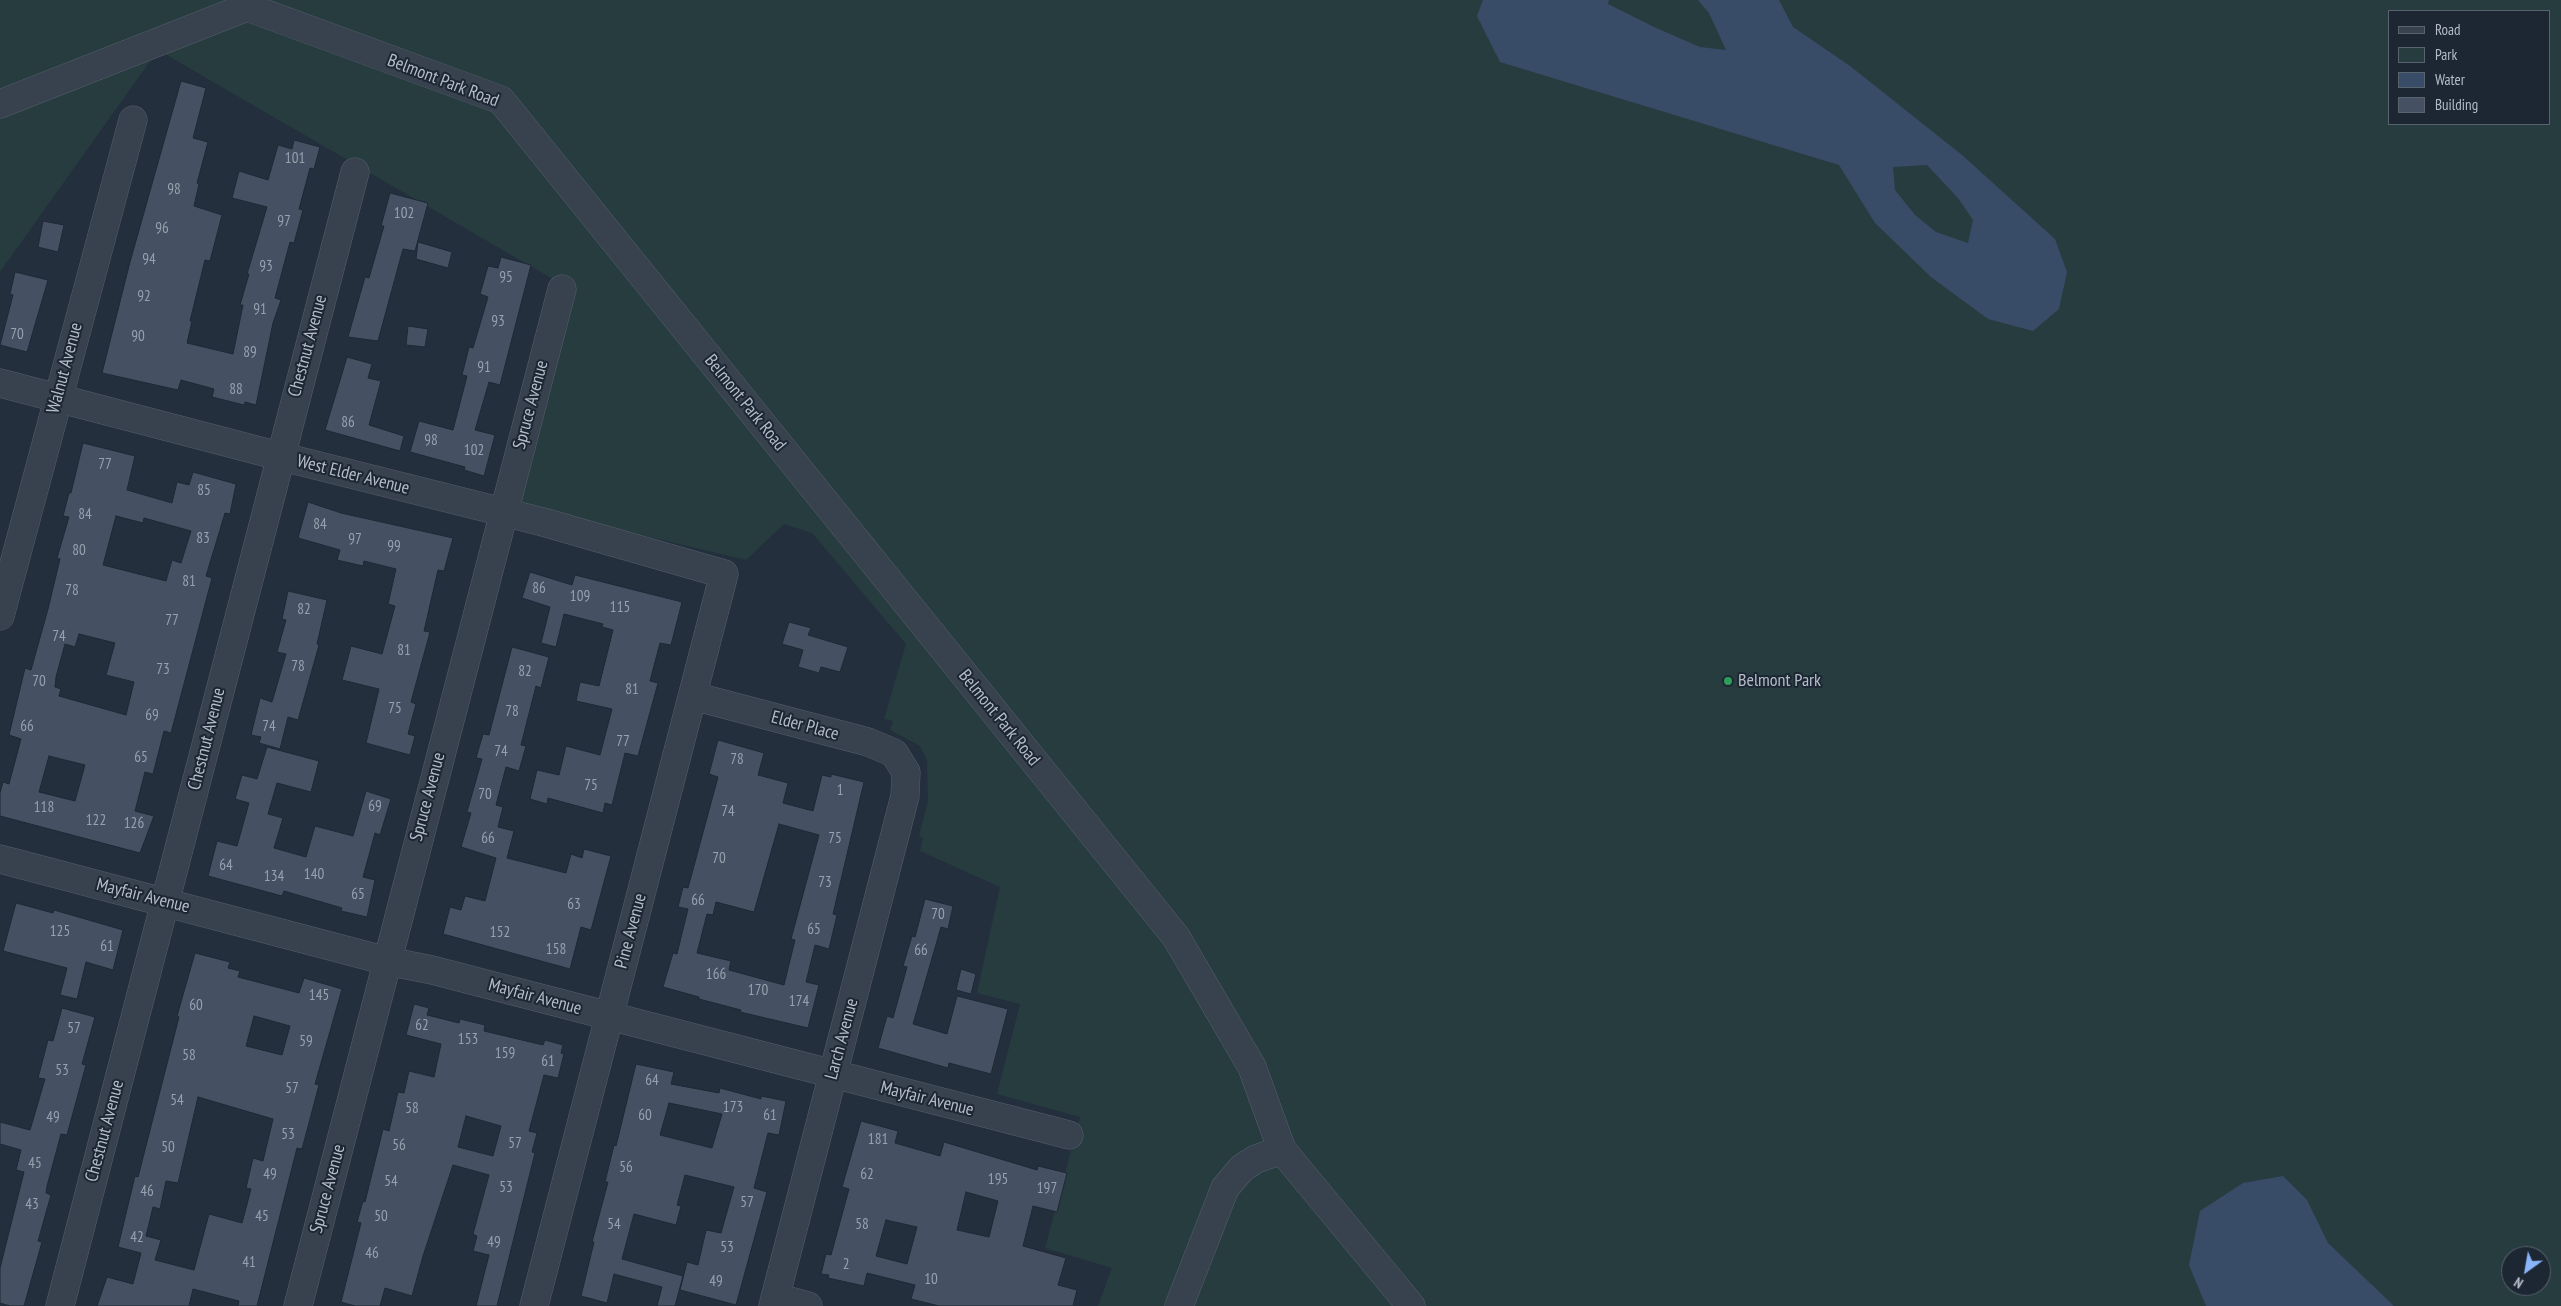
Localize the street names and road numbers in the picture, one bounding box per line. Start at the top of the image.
street label: Belmont Park Road [384,50,502,112]
street label: Chestnut Avenue [284,293,332,399]
street label: Walnut Avenue [43,320,87,416]
street label: Belmont Park Road [700,351,790,455]
street label: Spruce Avenue [509,358,553,452]
street label: West Elder Avenue [295,451,411,499]
street label: Belmont Park Road [954,666,1044,770]
street label: Chestnut Avenue [184,686,230,792]
street label: Elder Place [769,707,841,745]
street label: Spruce Avenue [406,750,450,844]
street label: Mayfair Avenue [94,874,192,918]
street label: Pine Avenue [611,891,651,971]
street label: Mayfair Avenue [486,974,584,1020]
street label: Larch Avenue [821,996,863,1082]
street label: Mayfair Avenue [878,1077,976,1121]
street label: Chestnut Avenue [81,1078,129,1184]
street label: Spruce Avenue [306,1142,350,1236]

